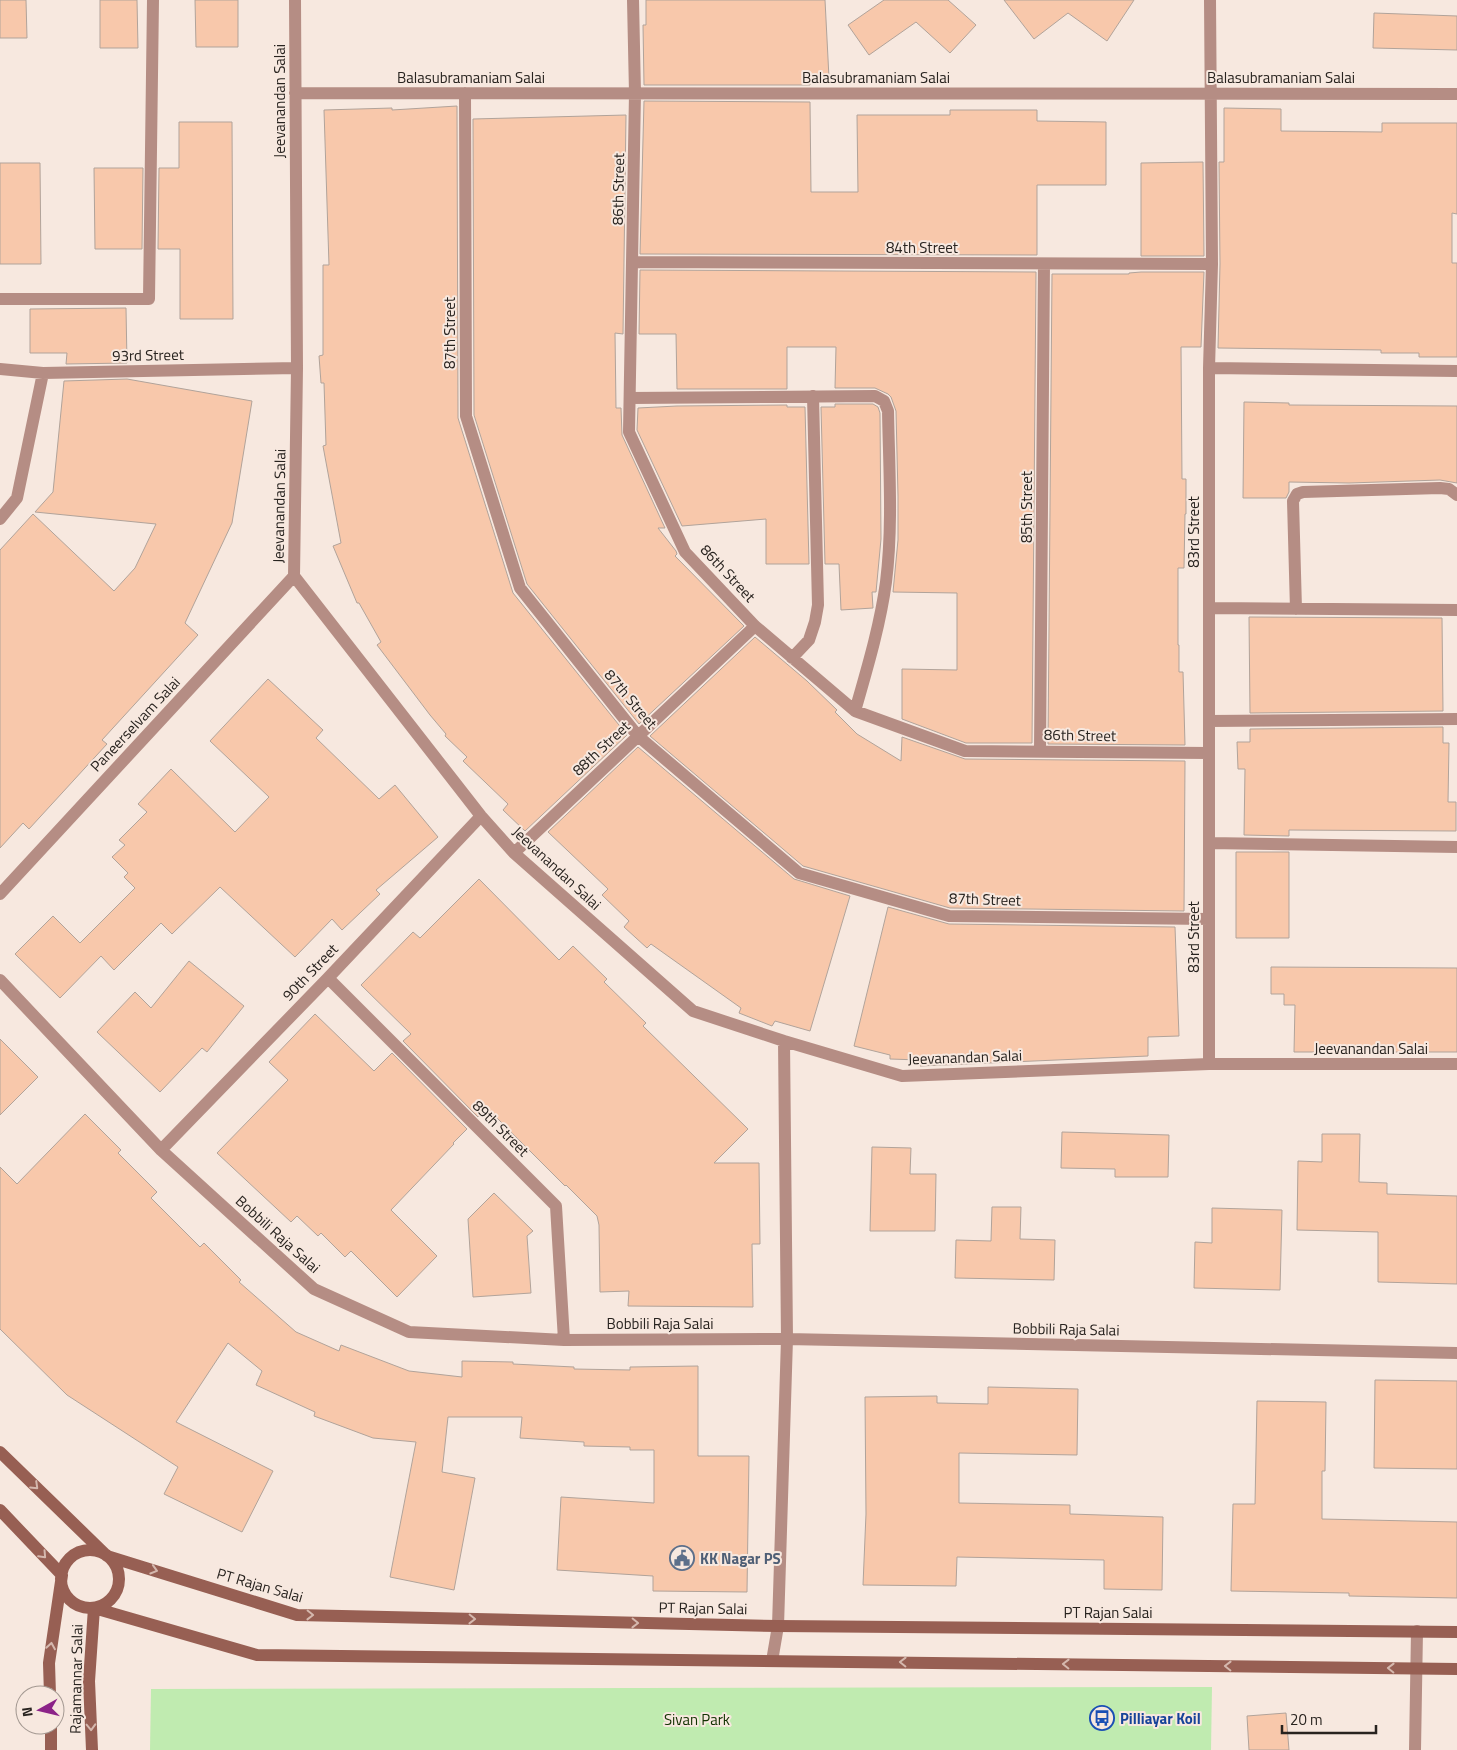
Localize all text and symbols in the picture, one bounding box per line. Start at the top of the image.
street label: Jeevanandan Salai [268,44,291,158]
street label: Balasubramaniam Salai [397,66,545,89]
street label: Balasubramaniam Salai [802,66,950,89]
street label: Balasubramaniam Salai [1207,66,1355,89]
street label: 86th Street [606,152,630,225]
street label: 84th Street [886,236,959,259]
street label: 87th Street [438,296,461,369]
street label: 93rd Street [112,343,185,367]
street label: Jeevanandan Salai [267,449,291,563]
street label: 85th Street [1015,470,1038,543]
street label: 83rd Street [1182,495,1205,568]
street label: 86th Street [695,539,761,608]
street label: 87th Street [599,664,663,735]
street label: Paneerselvam Salai [85,671,185,777]
street label: 88th Street [567,715,636,781]
street label: 86th Street [1044,723,1117,747]
street label: Jeevanandan Salai [507,821,607,915]
street label: 87th Street [949,886,1022,912]
street label: 83rd Street [1182,900,1205,973]
street label: 90th Street [277,938,344,1006]
street label: Jeevanandan Salai [1314,1037,1428,1060]
street label: Jeevanandan Salai [908,1044,1022,1070]
street label: 89th Street [467,1094,535,1162]
street label: Bobbili Raja Salai [231,1190,325,1278]
street label: Bobbili Raja Salai [606,1312,714,1335]
street label: Bobbili Raja Salai [1012,1317,1120,1341]
one-way arrow [29,1480,38,1489]
public building icon: KK Nagar PS [669,1545,695,1571]
place label: KK Nagar PS [700,1547,781,1570]
one-way arrow [37,1549,46,1558]
street label: PT Rajan Salai [214,1562,306,1608]
one-way arrow [149,1565,158,1575]
street label: PT Rajan Salai [658,1596,748,1620]
street label: PT Rajan Salai [1064,1601,1152,1624]
one-way arrow [306,1610,314,1620]
one-way arrow [468,1614,476,1624]
one-way arrow [631,1617,639,1628]
street label: Rajamannar Salai [64,1624,88,1734]
one-way arrow [45,1642,56,1650]
one-way arrow [899,1657,907,1667]
one-way arrow [1062,1659,1070,1669]
one-way arrow [1224,1661,1232,1671]
one-way arrow [1387,1663,1394,1673]
north arrow [15,1685,65,1735]
scale bar [1282,1702,1376,1734]
bus stop icon: Pilliayar Koil [1089,1705,1115,1731]
text: N [16,1706,38,1718]
place label: Pilliayar Koil [1120,1707,1201,1730]
park label: Sivan Park [664,1708,730,1731]
text: 20 m [1290,1708,1323,1731]
one-way arrow [86,1724,96,1731]

